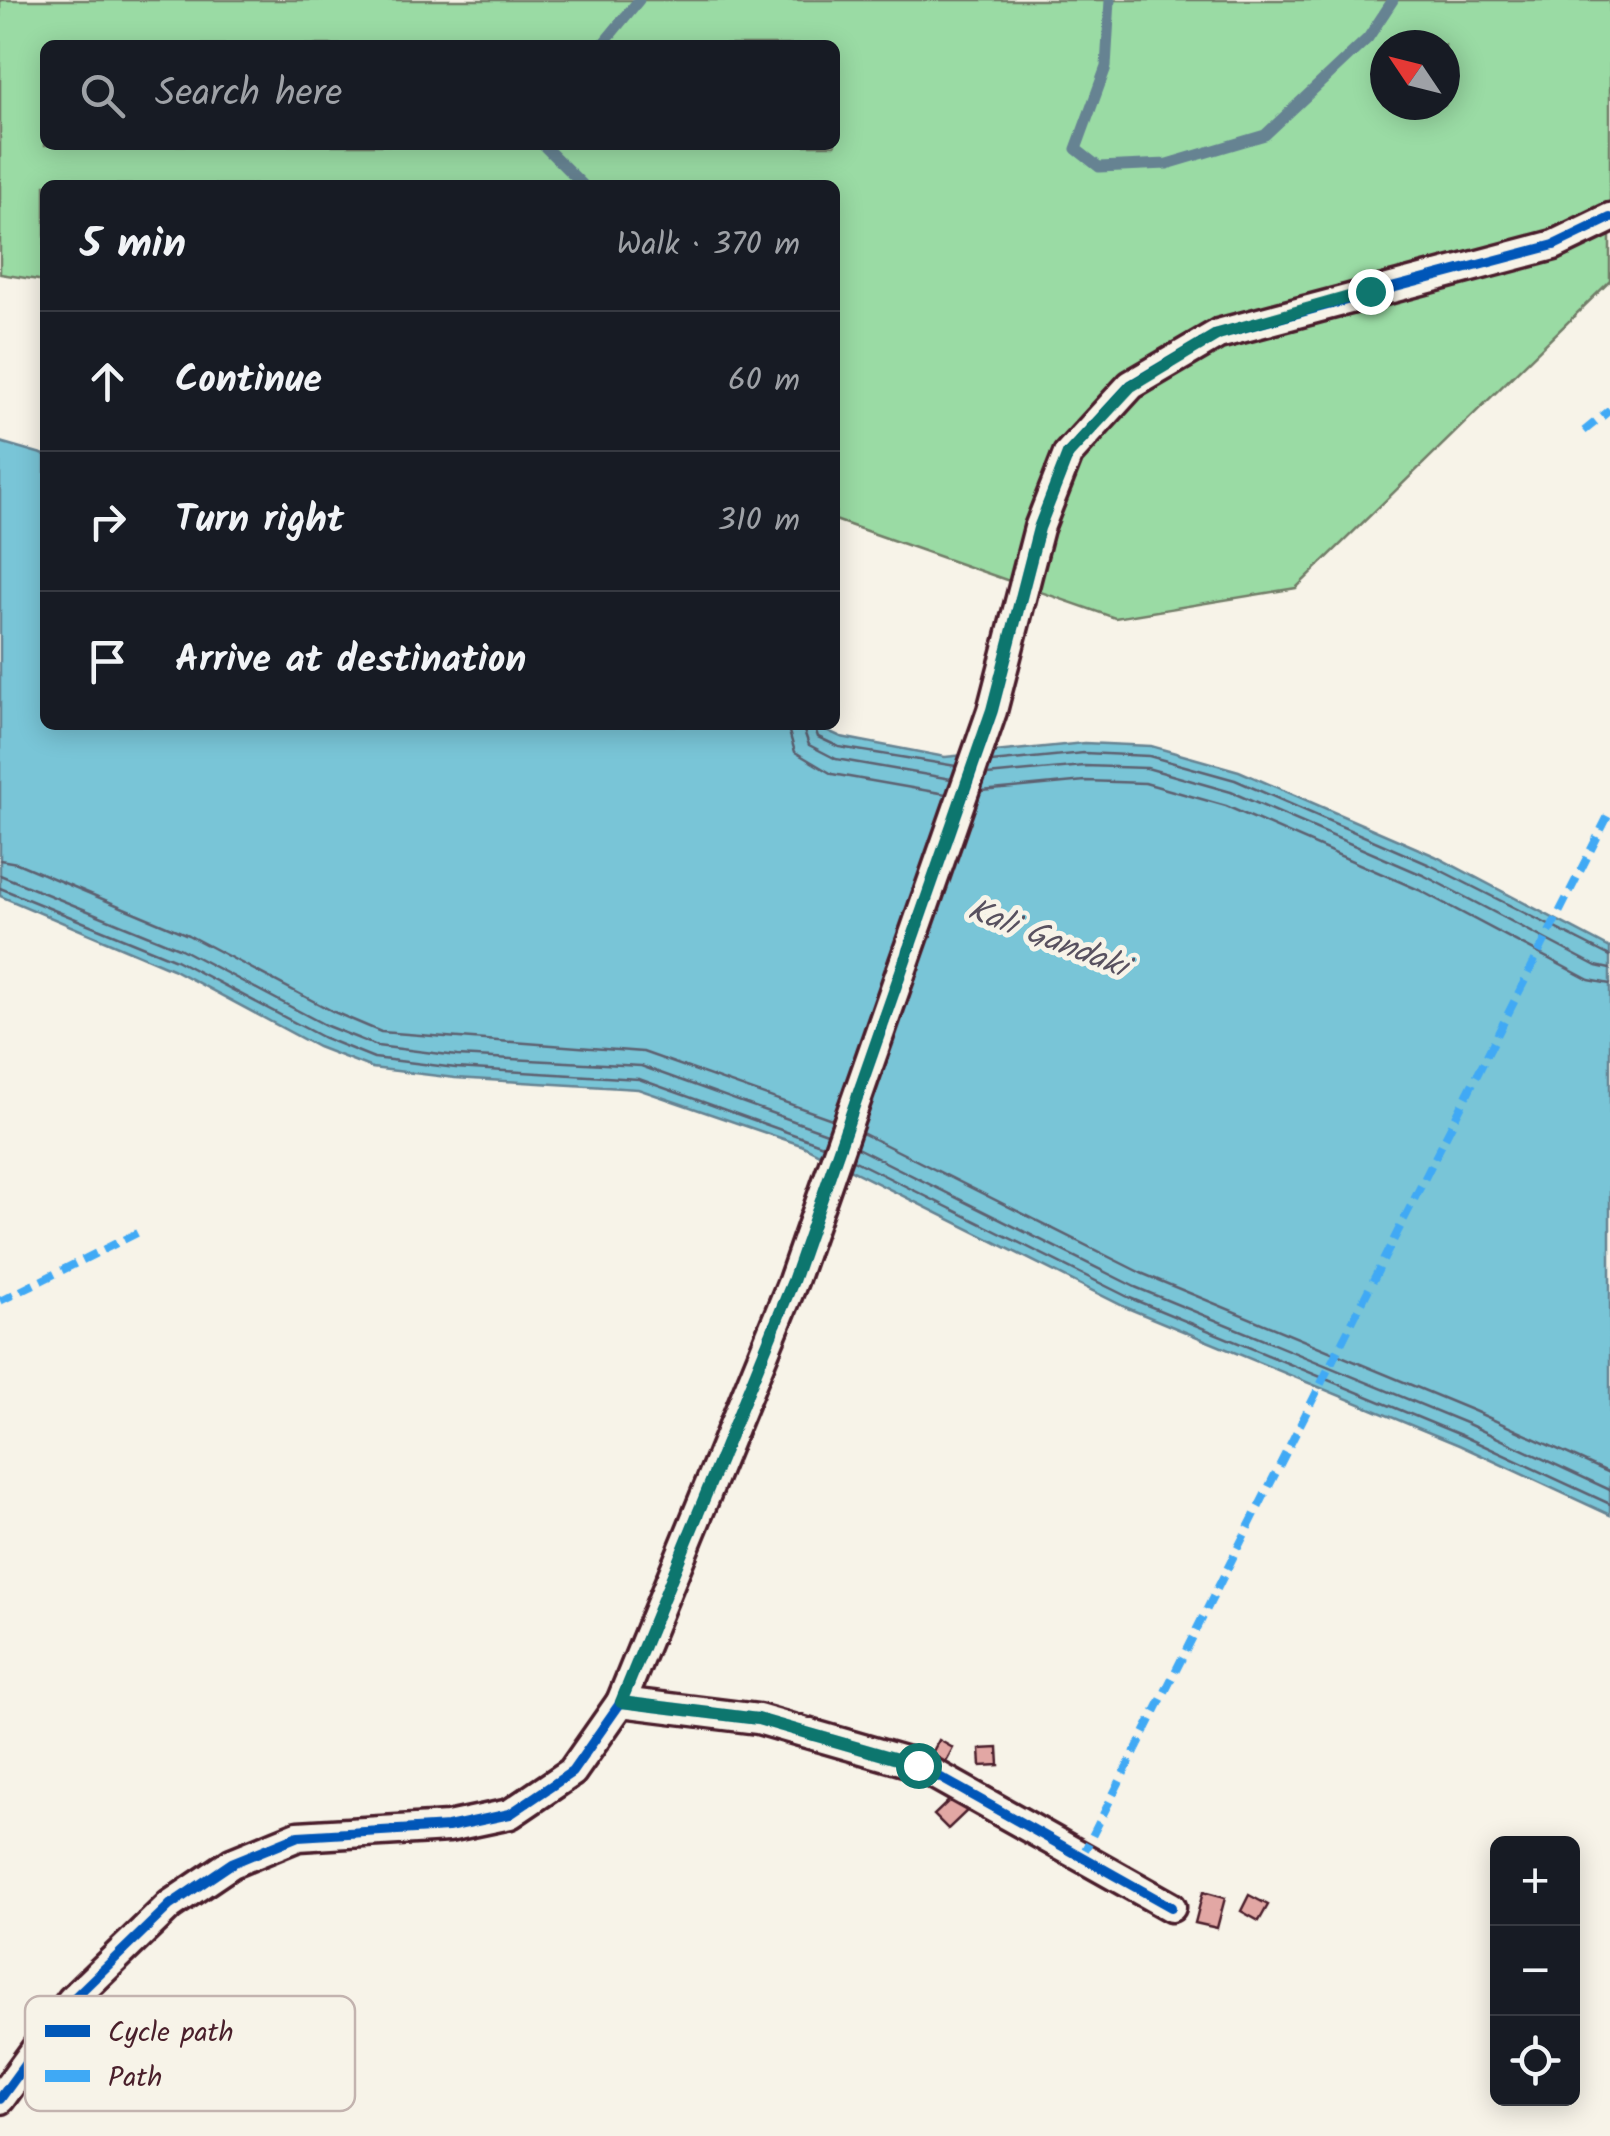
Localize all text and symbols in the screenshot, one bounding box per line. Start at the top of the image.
north arrow [1370,30,1460,120]
search box [40,40,840,150]
text: Search here [155,65,342,125]
icon: search [75,68,130,123]
text: 5 min [80,212,186,279]
text: Walk · 370 m [617,220,800,271]
route end [1348,269,1394,315]
text: Continue [175,351,322,411]
icon: ahead [80,354,135,409]
text: 60 m [728,356,800,407]
text: Turn right [175,491,344,551]
icon: right [80,494,135,549]
text: 310 m [717,496,800,547]
text: Arrive at destination [175,631,526,691]
icon: arrive [80,634,135,689]
water label: Kali Gandaki [960,886,1140,995]
route start [896,1743,942,1789]
map controls [1490,1836,1580,2106]
button: + [1490,1836,1580,1926]
button: − [1490,1926,1580,2016]
legend [25,1996,355,2111]
text: Cycle path [108,2011,233,2056]
button: locate [1490,2016,1580,2106]
text: Path [108,2056,162,2101]

